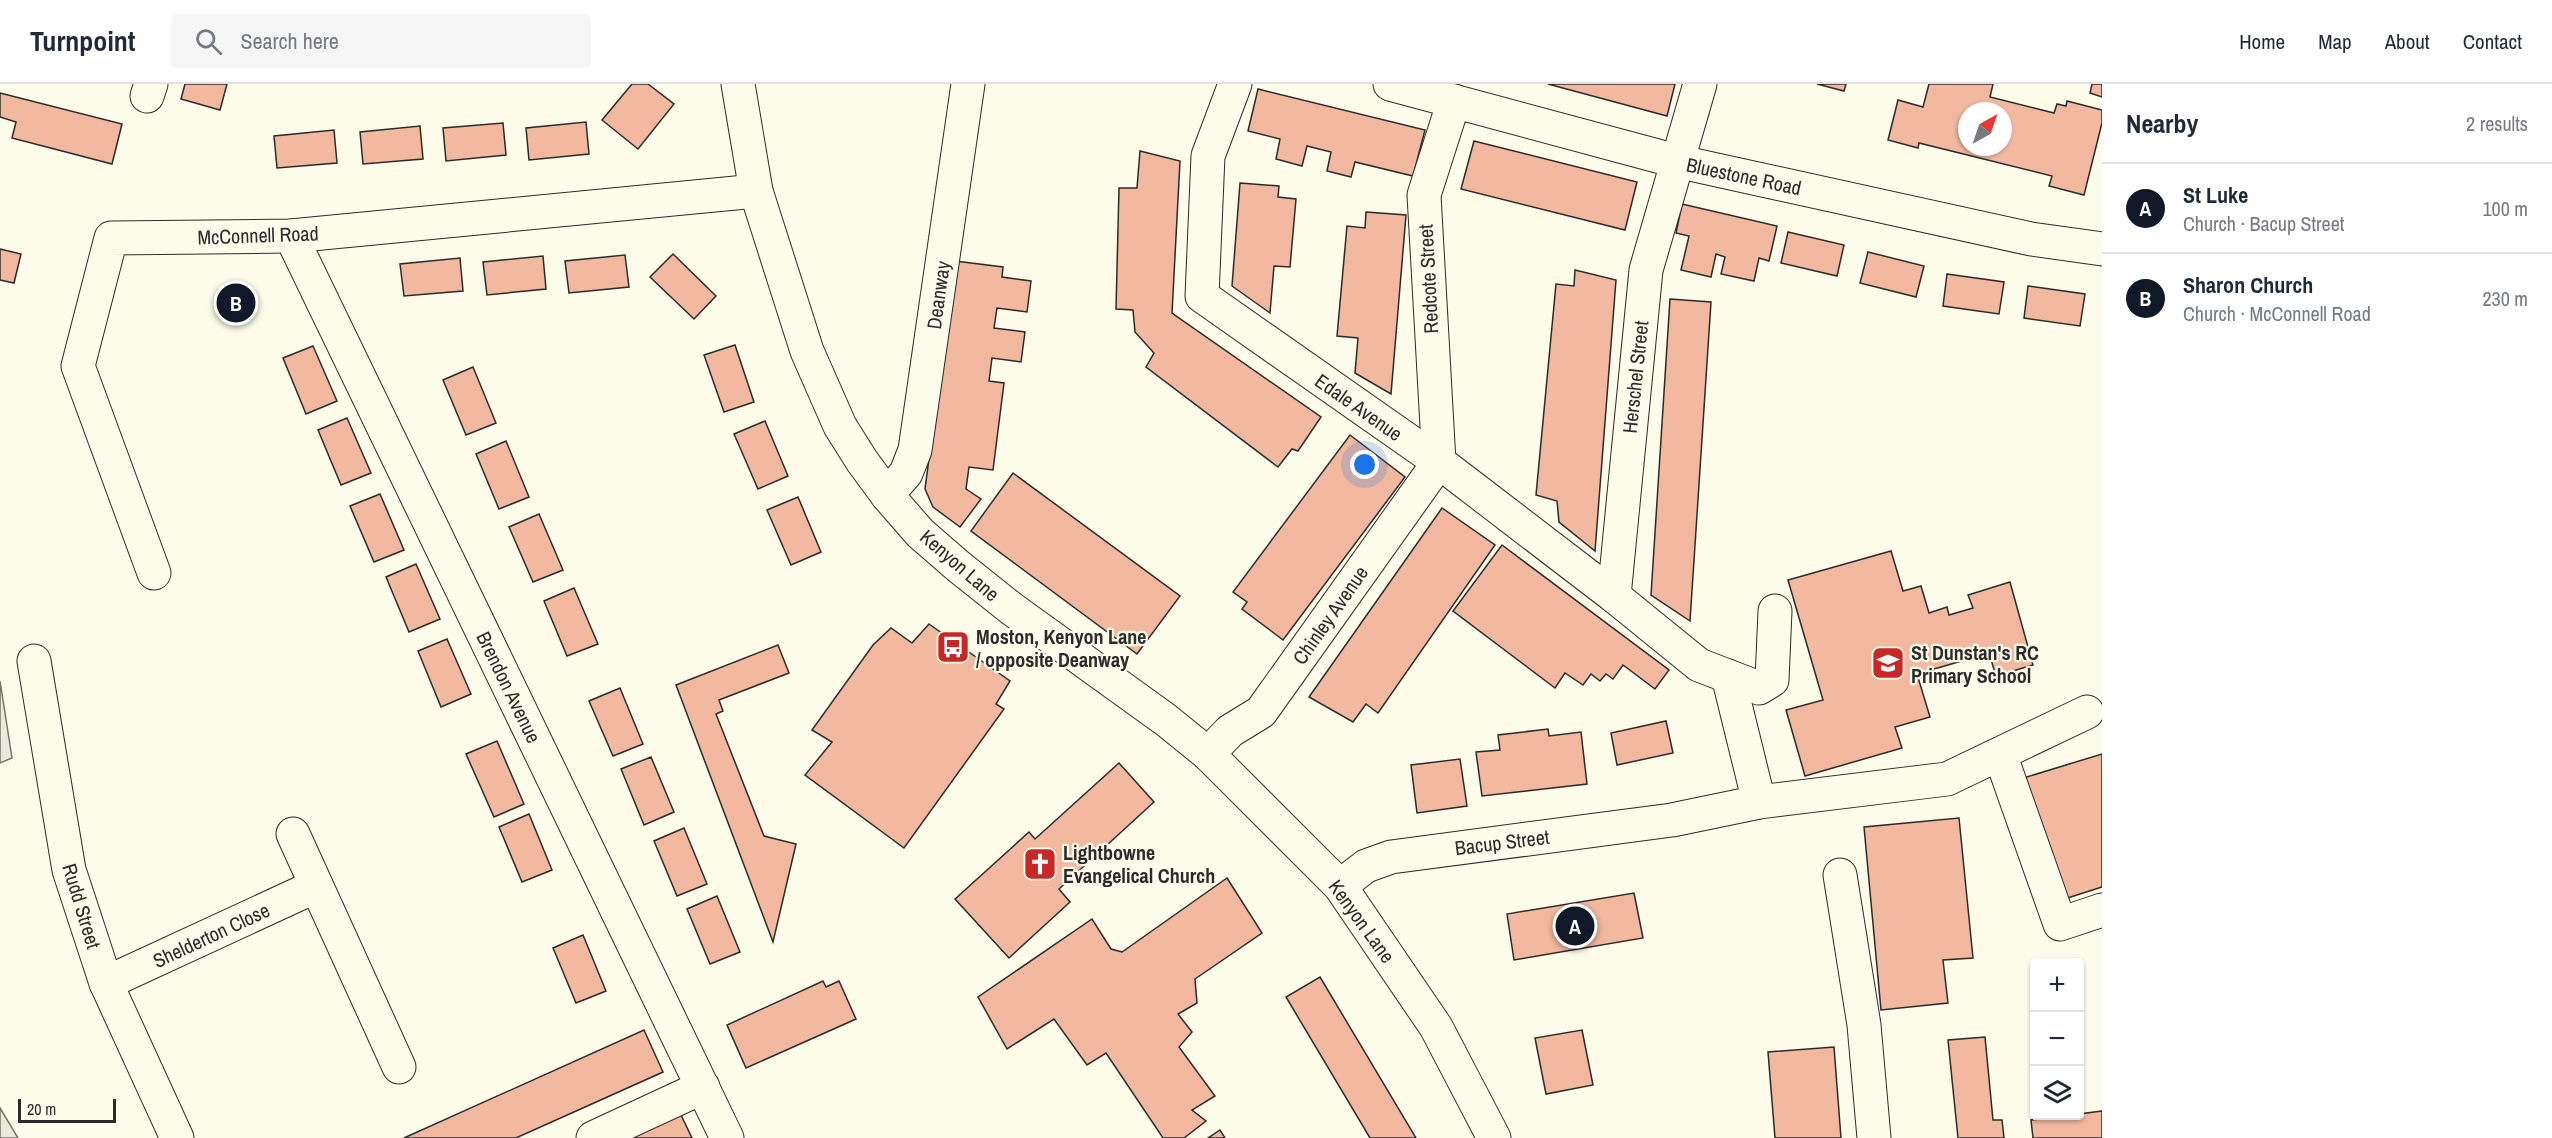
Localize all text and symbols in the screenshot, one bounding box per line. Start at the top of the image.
search box [171,14,591,68]
text: Turnpoint [30,22,135,60]
icon: search [192,25,225,58]
text: Search here [240,26,339,56]
text: Home [2239,27,2285,56]
text: Map [2318,27,2352,56]
text: About [2385,27,2430,56]
text: Contact [2463,27,2522,56]
north arrow [1958,102,2012,156]
text: Nearby [2126,106,2198,141]
text: 2 results [2466,110,2528,137]
street label: Bluestone Road [1684,151,1804,201]
text: St Luke [2183,180,2248,210]
text: A [2140,195,2151,222]
text: 100 m [2482,195,2528,222]
text: Church · Bacup Street [2183,210,2344,237]
street label: McConnell Road [197,219,319,251]
street label: Redcote Street [1412,223,1444,334]
street label: Deanway [920,258,956,331]
text: Sharon Church [2183,270,2313,300]
pin: B [216,280,256,326]
text: B [2140,285,2151,312]
text: 230 m [2482,285,2528,312]
text: Church · McConnell Road [2183,300,2371,327]
street label: Herschel Street [1616,319,1654,435]
street label: Edale Avenue [1310,367,1408,447]
your location [1350,450,1379,479]
street label: Kenyon Lane [915,523,1005,607]
street label: Chinley Avenue [1286,560,1374,670]
place label: Moston, Kenyon Lane / opposite Deanway [976,623,1146,673]
street label: Brendon Avenue [470,627,548,747]
bus stop icon: Moston, Kenyon Lane / opposite Deanway [935,629,971,665]
place label: St Dunstan's RC Primary School [1911,639,2039,689]
school or university icon: St Dunstan's RC Primary School [1870,645,1906,681]
street label: Bacup Street [1453,823,1551,861]
place label: Lightbowne Evangelical Church [1063,839,1215,889]
church icon: Lightbowne Evangelical Church [1022,846,1058,882]
street label: Rudd Street [56,860,108,952]
street label: Kenyon Lane [1323,874,1401,968]
street label: Shelderton Close [148,896,274,974]
pin: A [1556,904,1594,948]
map controls [2030,958,2084,1120]
button: + [2030,958,2084,1012]
button: − [2030,1012,2084,1066]
button: layers [2030,1066,2084,1120]
scale bar [18,1096,116,1124]
text: 20 m [27,1098,56,1120]

